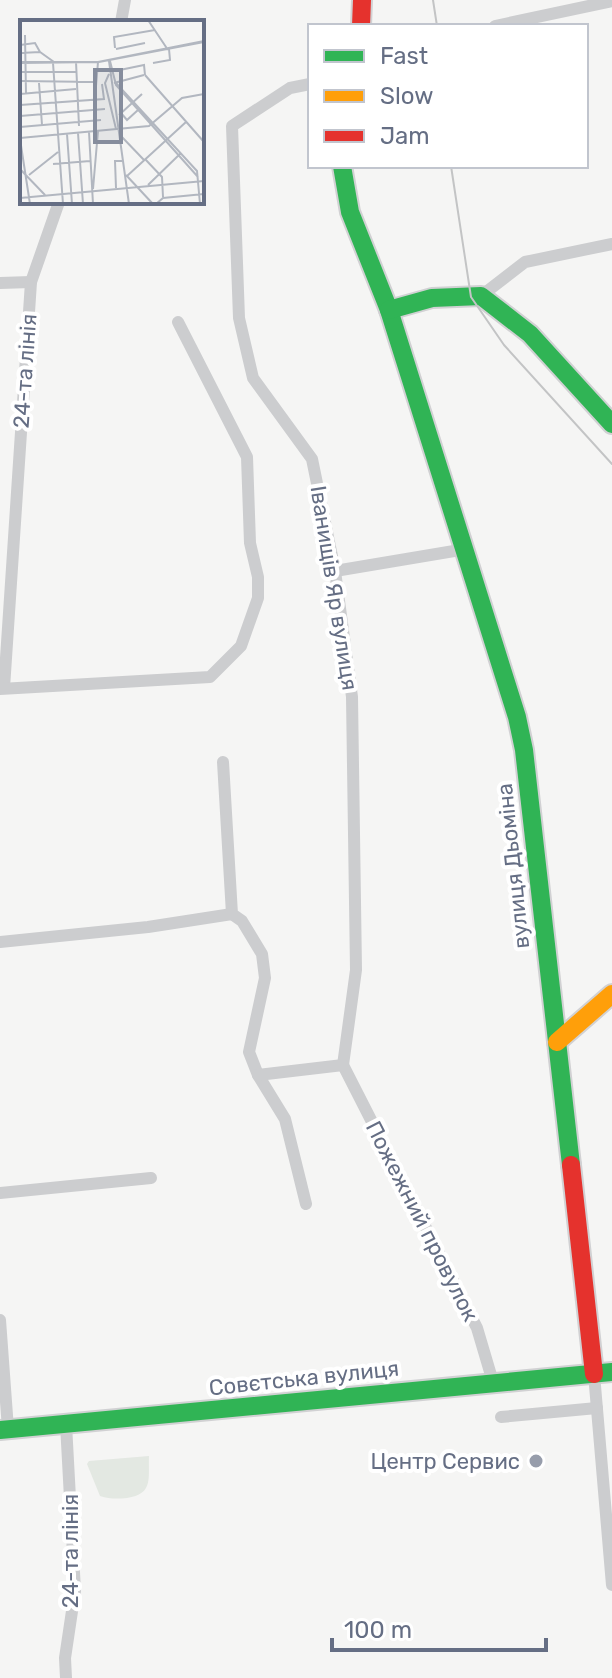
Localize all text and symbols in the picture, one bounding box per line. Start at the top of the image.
inset map [20,20,204,204]
legend [308,24,588,168]
text: Fast [380,42,428,70]
text: Slow [380,82,433,110]
text: Jam [380,122,430,150]
street label: 24-та лінія [8,313,42,429]
street label: Іванищів Яр вулиця [304,484,364,692]
street label: вулиця Дьоміна [491,782,535,950]
street label: Пожежний провулок [360,1116,484,1326]
street label: Совєтська вулиця [208,1355,400,1401]
place label: Центр Сервис [370,1448,520,1475]
marker: Центр Сервис [527,1452,545,1470]
street label: 24-та лінія [57,1494,84,1608]
scale bar [332,1602,546,1652]
text: 100 m [344,1616,412,1644]

